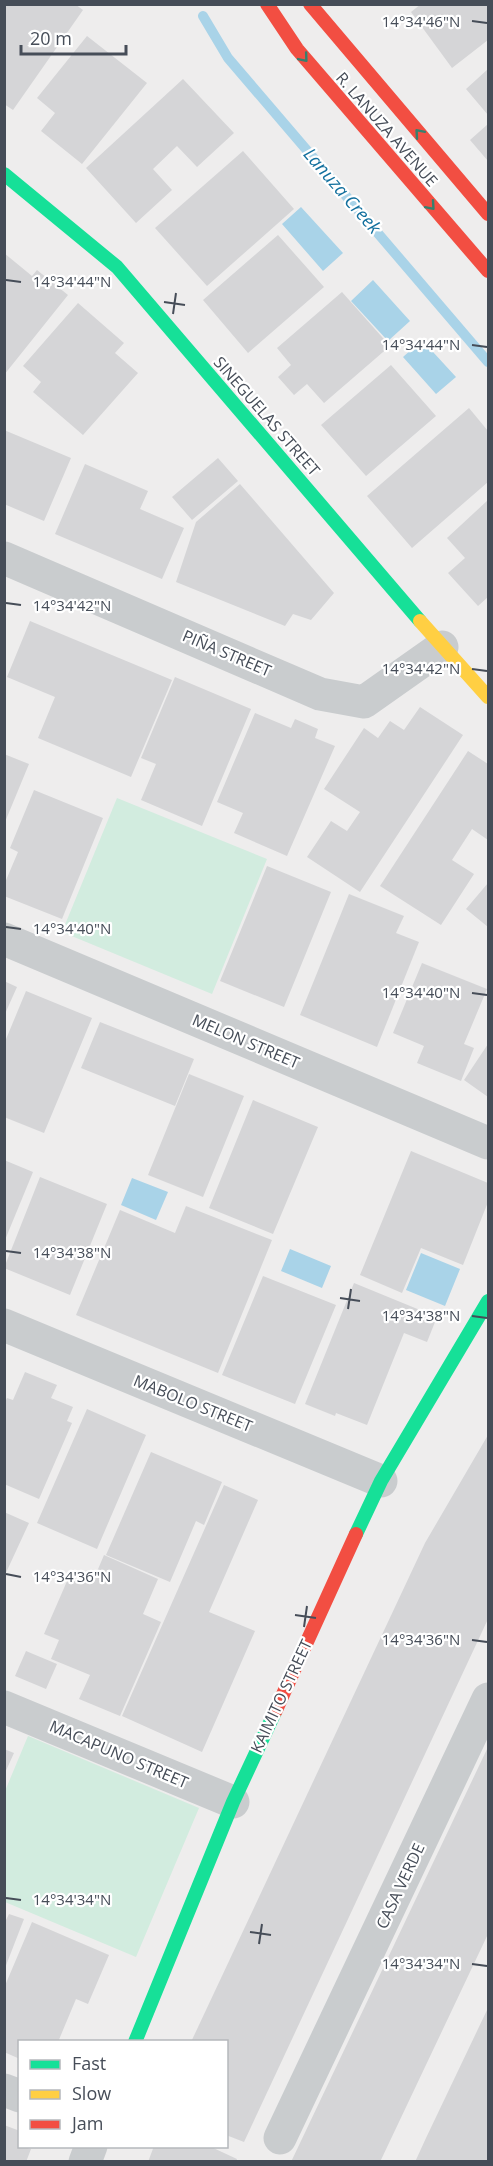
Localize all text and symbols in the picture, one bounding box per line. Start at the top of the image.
text: 14°34'46"N [382,11,460,31]
scale bar [21,18,126,56]
text: 20 m [30,26,72,50]
one-way arrow [297,51,308,62]
street label: R. LANUZA AVENUE [331,67,443,191]
one-way arrow [415,129,426,140]
water label: Lanuza Creek [299,142,388,239]
one-way arrow [424,199,435,210]
text: 14°34'44"N [33,271,111,291]
text: 14°34'44"N [382,334,460,354]
street label: SINEGUELAS STREET [209,351,325,481]
text: 14°34'42"N [33,595,111,615]
street label: PIÑA STREET [179,624,275,682]
text: 14°34'42"N [382,658,460,678]
text: 14°34'40"N [33,918,111,938]
text: 14°34'40"N [382,982,460,1002]
street label: MELON STREET [189,1009,303,1074]
text: 14°34'38"N [33,1242,111,1262]
text: 14°34'38"N [382,1305,460,1325]
street label: MABOLO STREET [130,1369,256,1437]
text: 14°34'36"N [33,1566,111,1586]
text: 14°34'36"N [382,1629,460,1649]
street label: KAIMITO STREET [245,1636,317,1756]
street label: MACAPUNO STREET [46,1715,192,1793]
street label: CASA VERDE [371,1840,429,1932]
text: 14°34'34"N [33,1889,111,1909]
text: 14°34'34"N [382,1953,460,1973]
legend [18,2040,228,2148]
text: Fast [72,2051,106,2075]
text: Slow [72,2081,111,2105]
text: Jam [70,2111,104,2135]

